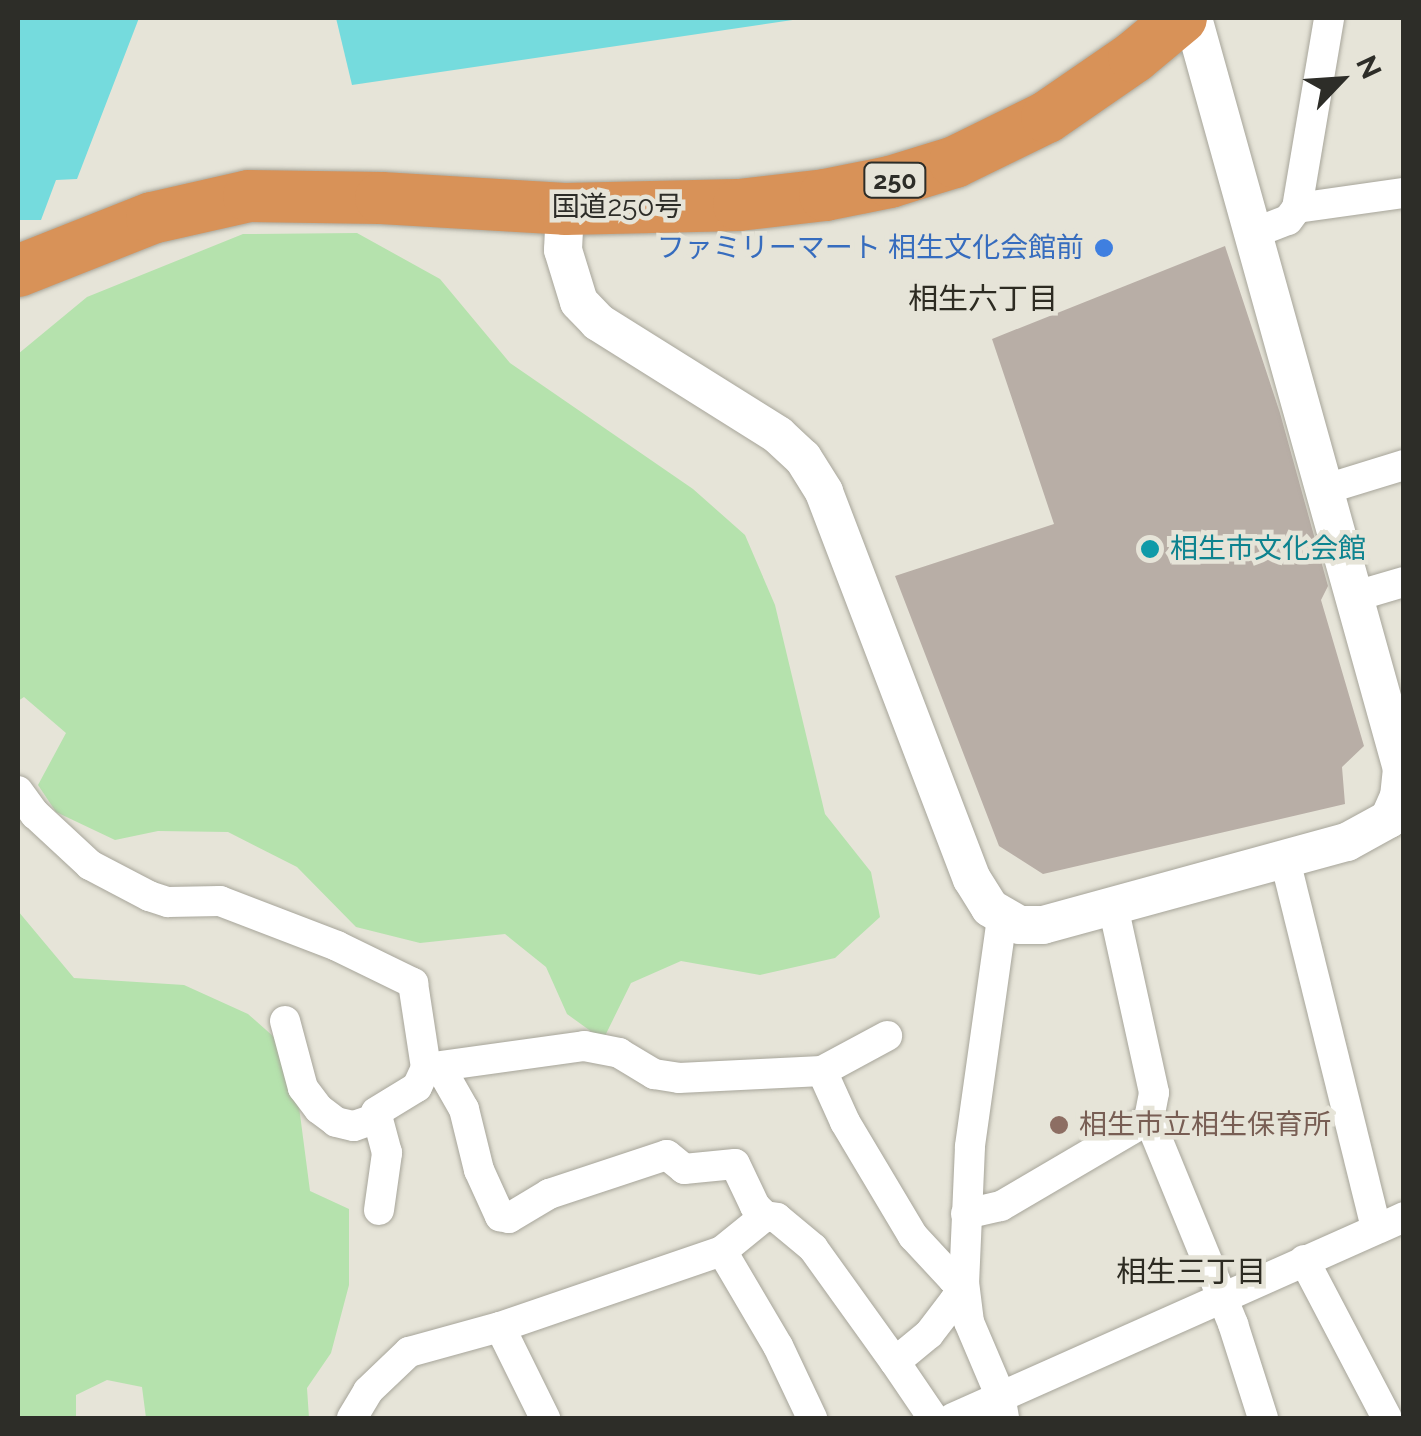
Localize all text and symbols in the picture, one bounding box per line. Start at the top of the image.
north arrow [1291,30,1391,130]
text: N [1349,50,1388,84]
road number: 250 [862,160,928,200]
street label: 国道250号 [552,190,682,224]
place label: ファミリーマート 相生文化会館前 [657,231,1084,265]
marker: ファミリーマート 相生文化会館前 [1093,237,1115,259]
district label: 相生六丁目 [908,281,1058,317]
place label: 相生市文化会館 [1170,532,1366,566]
marker: 相生市文化会館 [1139,538,1161,560]
place label: 相生市立相生保育所 [1079,1108,1331,1142]
marker: 相生市立相生保育所 [1048,1114,1070,1136]
district label: 相生三丁目 [1116,1254,1266,1290]

